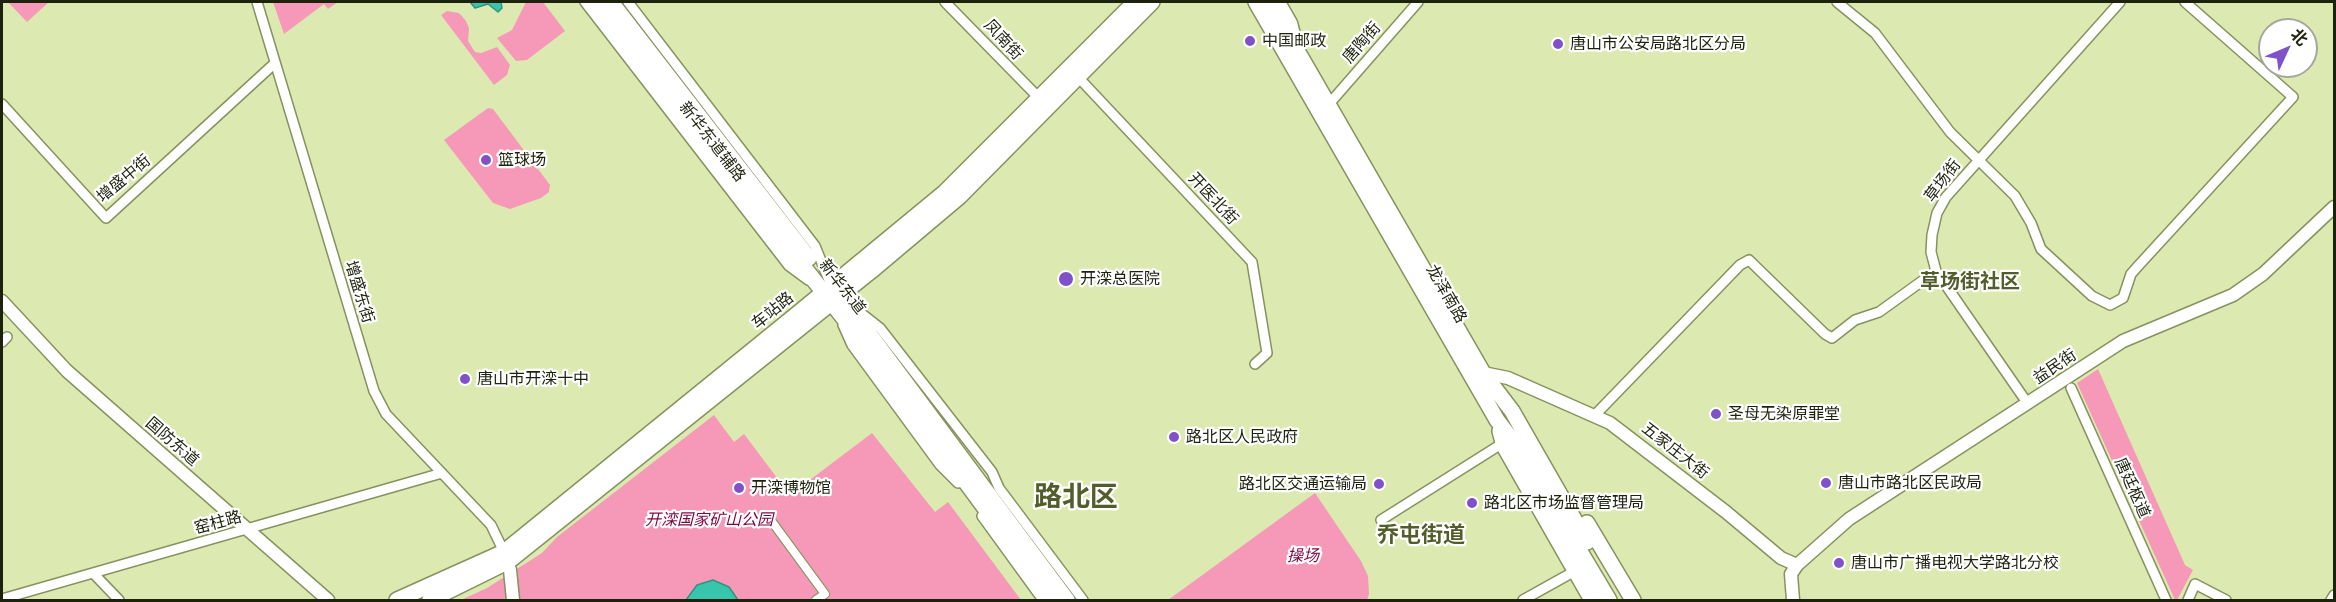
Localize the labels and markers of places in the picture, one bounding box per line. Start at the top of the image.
place label: 中国邮政 [1262,31,1326,51]
marker: 中国邮政 [1243,34,1257,48]
place label: 唐山市公安局路北区分局 [1570,34,1746,54]
marker: 唐山市公安局路北区分局 [1551,37,1565,51]
place label: 篮球场 [498,150,546,170]
marker: 篮球场 [479,153,493,167]
place label: 开滦总医院 [1080,269,1160,289]
marker: 开滦总医院 [1057,270,1075,288]
place label: 唐山市开滦十中 [477,369,589,389]
marker: 唐山市开滦十中 [458,372,472,386]
place label: 圣母无染原罪堂 [1728,404,1840,424]
marker: 圣母无染原罪堂 [1709,407,1723,421]
place label: 路北区人民政府 [1186,427,1298,447]
marker: 路北区人民政府 [1167,430,1181,444]
place label: 唐山市路北区民政局 [1838,473,1982,493]
place label: 路北区交通运输局 [1239,474,1367,494]
marker: 唐山市路北区民政局 [1819,476,1833,490]
marker: 路北区交通运输局 [1372,477,1386,491]
place label: 开滦博物馆 [751,478,831,498]
marker: 开滦博物馆 [732,481,746,495]
place label: 路北区市场监督管理局 [1484,493,1644,513]
marker: 路北区市场监督管理局 [1465,496,1479,510]
place label: 唐山市广播电视大学路北分校 [1851,553,2059,573]
marker: 唐山市广播电视大学路北分校 [1832,556,1846,570]

